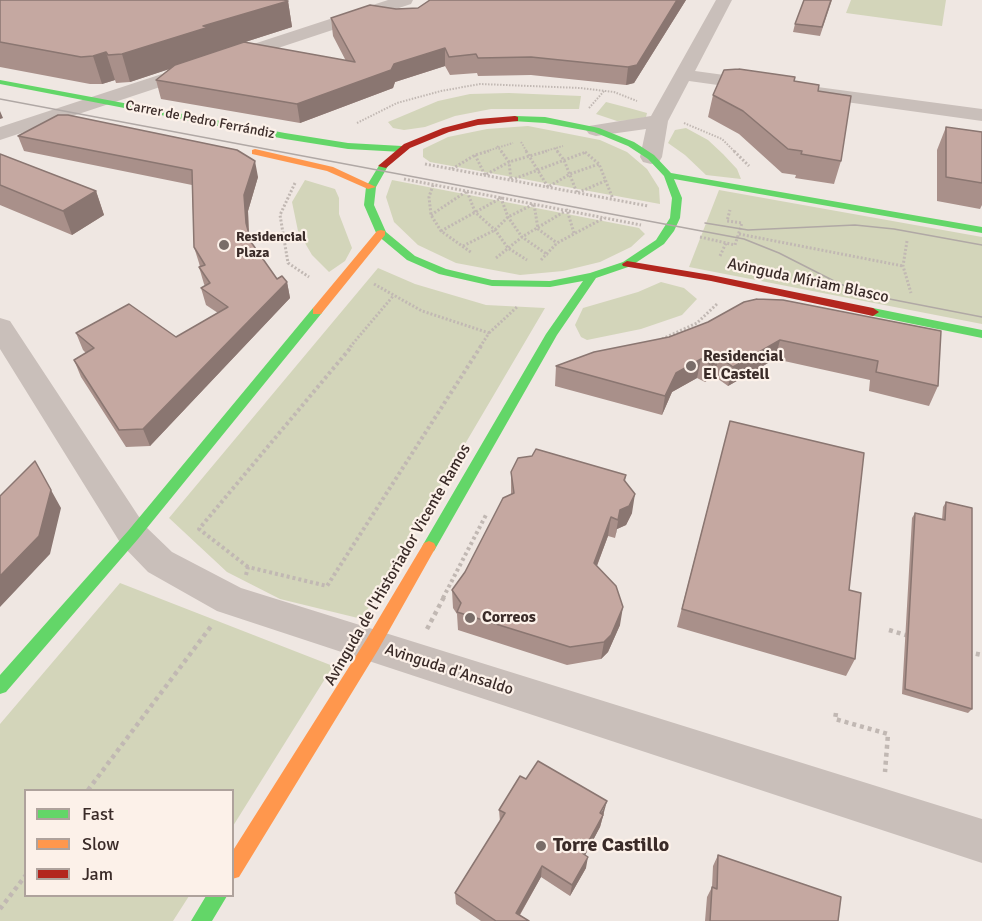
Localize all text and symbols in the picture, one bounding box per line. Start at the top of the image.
street label: Carrer de Pedro Ferrándiz [124,97,276,143]
place label: Residencial Plaza [236,229,306,262]
marker: Residencial Plaza [217,238,231,252]
street label: Avinguda Míriam Blasco [726,255,890,307]
place label: Residencial El Castell [703,347,784,385]
marker: Residencial El Castell [684,359,698,373]
street label: Avinguda de l'Historiador Vicente Ramos [321,441,475,689]
place label: Correos [482,608,536,628]
marker: Correos [463,611,477,625]
street label: Avinguda d'Ansaldo [382,640,516,700]
legend [24,789,234,897]
text: Fast [82,803,114,825]
text: Slow [82,833,119,855]
place label: Torre Castillo [553,834,669,858]
marker: Torre Castillo [534,839,548,853]
text: Jam [82,863,113,885]

